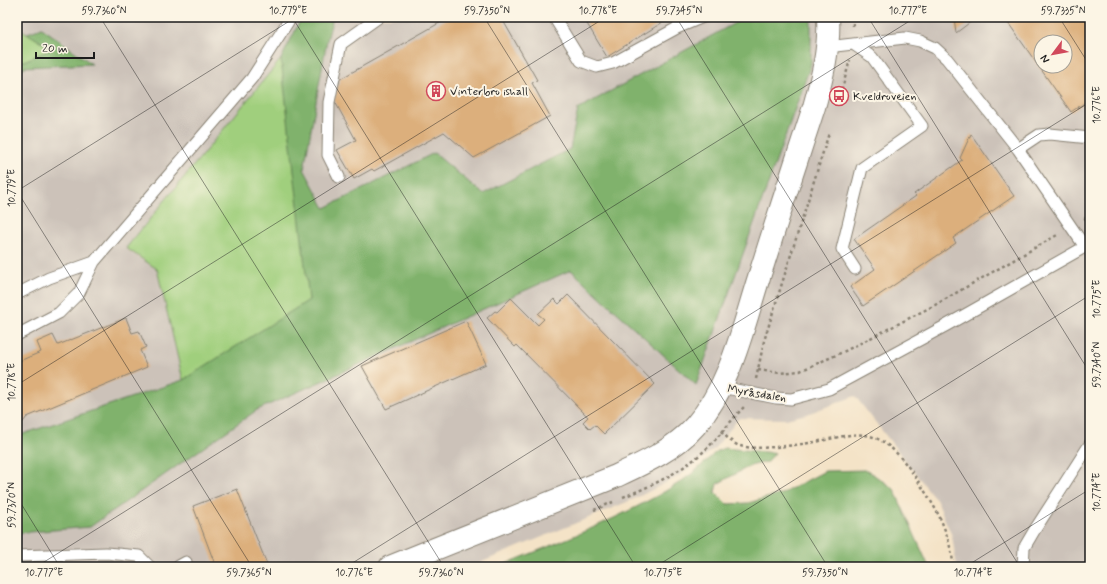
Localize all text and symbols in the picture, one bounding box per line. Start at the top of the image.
text: 59.7360°N [82,4,127,18]
text: 10.779°E [269,4,307,18]
text: 59.7350°N [464,4,510,18]
text: 10.778°E [579,4,617,18]
text: 59.7345°N [656,4,703,18]
text: 10.777°E [889,4,927,18]
text: 59.7335°N [1041,4,1086,18]
scale bar [36,34,94,60]
north arrow [1033,34,1073,74]
text: 20 m [42,41,68,57]
text: N [1037,52,1053,66]
building icon: Vinterbro ishall [425,80,447,102]
place label: Vinterbro ishall [450,84,528,100]
bus stop icon: Kveldroveien [828,85,850,107]
text: 10.776°E [1090,86,1104,124]
place label: Kveldroveien [853,89,916,105]
text: 10.779°E [5,169,19,207]
text: 10.775°E [1090,280,1104,318]
text: 59.7340°N [1090,342,1104,388]
text: 10.778°E [5,363,19,401]
street label: Myråsdalen [726,381,788,407]
text: 10.774°E [1090,472,1104,511]
text: 59.7370°N [5,482,19,528]
text: 10.777°E [25,566,63,580]
text: 59.7365°N [226,566,272,580]
text: 10.776°E [335,566,373,580]
text: 59.7360°N [419,566,464,580]
text: 10.775°E [644,566,682,580]
text: 59.7350°N [802,566,848,580]
text: 10.774°E [954,566,993,580]

